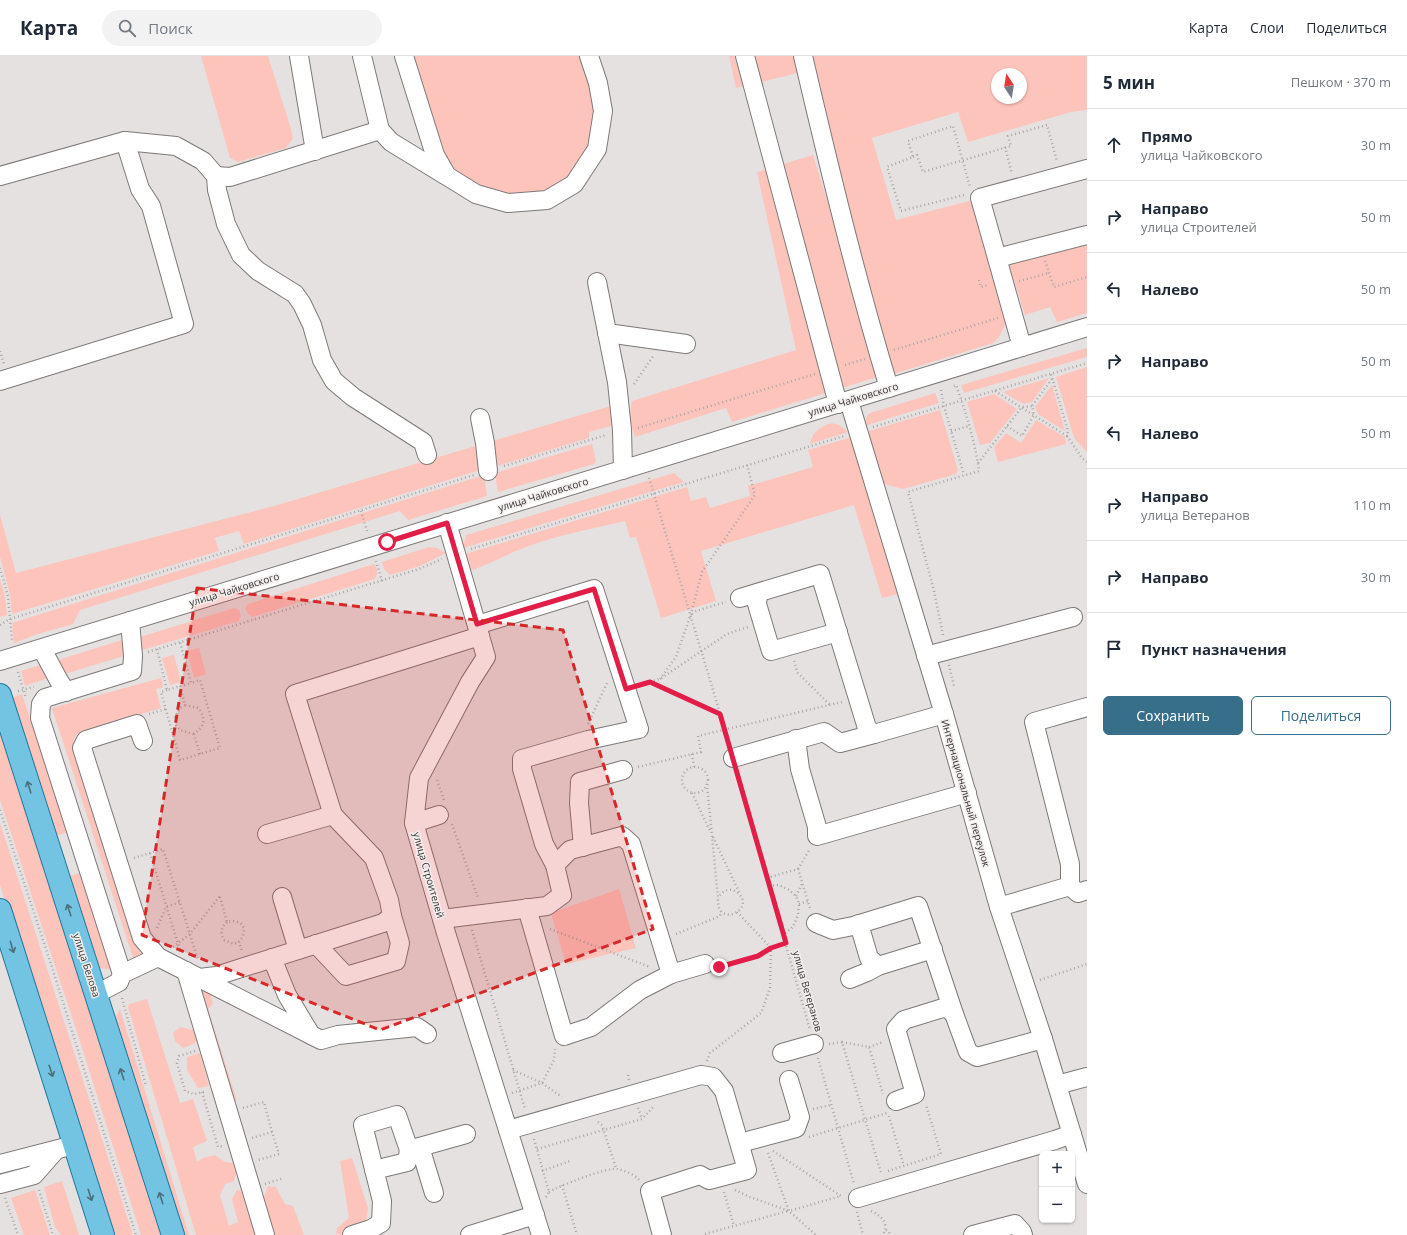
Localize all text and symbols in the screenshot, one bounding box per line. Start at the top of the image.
search box [102,10,382,46]
text: Карта [20,15,78,41]
icon: search [116,17,138,39]
text: Поиск [148,18,193,38]
text: Карта [1189,18,1228,37]
text: Слои [1250,18,1284,37]
text: Поделиться [1306,18,1387,37]
north arrow [991,68,1027,104]
text: 5 мин [1103,71,1155,94]
text: Пешком · 370 m [1291,73,1391,91]
text: Прямо [1141,126,1193,146]
icon: ahead [1103,134,1125,156]
text: 30 m [1361,136,1391,154]
text: улица Чайковского [1141,146,1263,164]
text: Направо [1141,198,1209,218]
icon: right [1103,206,1125,228]
text: 50 m [1361,208,1391,226]
text: улица Строителей [1141,218,1257,236]
icon: left [1103,278,1125,300]
text: Налево [1141,279,1199,299]
text: 50 m [1361,280,1391,298]
icon: right [1103,350,1125,372]
text: Направо [1141,351,1209,371]
text: 50 m [1361,352,1391,370]
street label: улица Чайковского [806,379,900,419]
icon: left [1103,422,1125,444]
text: Налево [1141,423,1199,443]
text: 50 m [1361,424,1391,442]
street label: улица Чайковского [496,474,590,514]
text: Направо [1141,486,1209,506]
icon: right [1103,494,1125,516]
text: 110 m [1353,496,1391,514]
text: улица Ветеранов [1141,506,1250,524]
route start [378,533,396,551]
icon: right [1103,566,1125,588]
text: Направо [1141,567,1209,587]
text: 30 m [1361,568,1391,586]
street label: улица Чайковского [187,569,281,609]
icon: arrive [1103,638,1125,660]
text: Пункт назначения [1141,639,1287,659]
button: Сохранить [1103,696,1243,735]
button: Поделиться [1251,696,1391,735]
street label: Интернациональный переулок [938,718,994,869]
one-way arrow [25,780,32,793]
street label: улица Строителей [410,830,448,920]
one-way arrow [65,904,72,917]
street label: улица Белова [70,931,104,999]
one-way arrow [9,941,16,954]
street label: улица Ветеранов [790,949,826,1033]
route end [710,958,728,976]
one-way arrow [48,1065,55,1078]
one-way arrow [117,1068,125,1080]
map controls [1039,1151,1075,1223]
button: + [1039,1151,1075,1187]
button: − [1039,1187,1075,1223]
one-way arrow [87,1189,94,1202]
one-way arrow [157,1192,164,1205]

